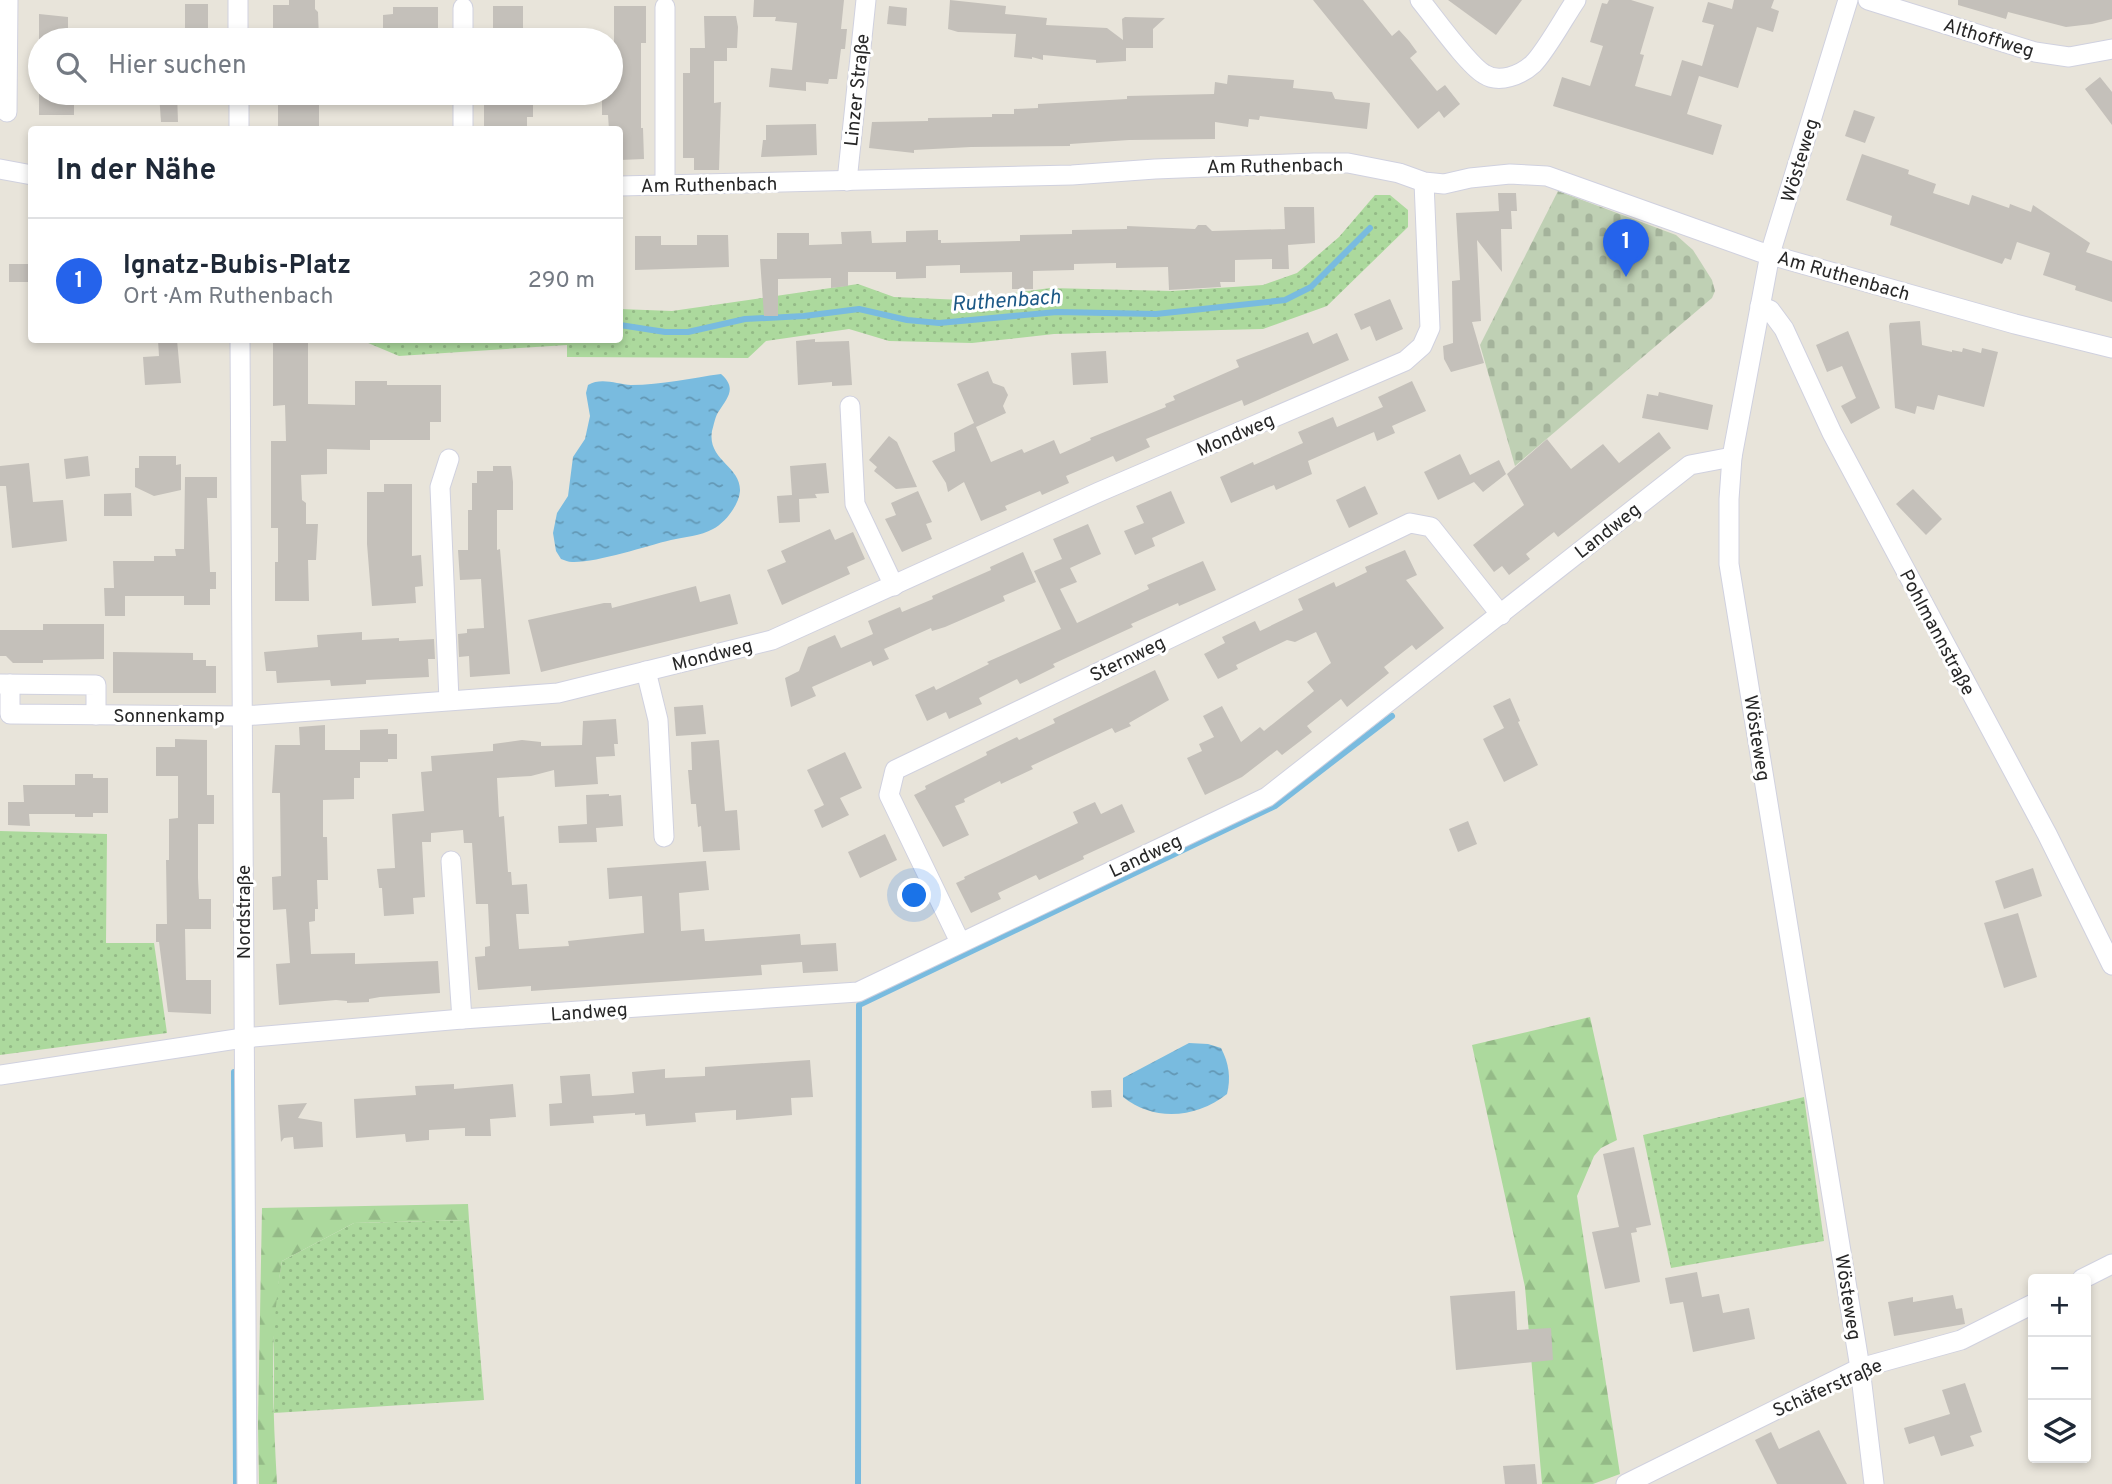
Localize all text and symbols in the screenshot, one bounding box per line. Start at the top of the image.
street label: Althoffweg [1940,14,2037,64]
search box [28,28,623,105]
street label: Linzer Straße [840,33,876,148]
icon: search [52,48,90,86]
text: Hier suchen [108,50,247,83]
street label: Wösteweg [1777,116,1825,205]
text: In der Nähe [56,153,216,190]
street label: Am Ruthenbach [1206,154,1344,180]
street label: Am Ruthenbach [640,173,778,199]
pin: 1 [1603,219,1649,277]
street label: Am Ruthenbach [1774,247,1913,307]
text: Ignatz-Bubis-Platz [123,250,351,283]
text: 1 [74,267,84,296]
text: 290 m [528,267,595,296]
text: Ort · Am Ruthenbach [123,283,333,312]
water label: Ruthenbach [951,284,1062,319]
street label: Mondweg [1193,409,1278,463]
street label: Landweg [1570,498,1646,565]
street label: Pohlmannstraße [1893,566,1980,700]
street label: Sternweg [1086,631,1170,688]
street label: Mondweg [670,634,755,678]
street label: Wösteweg [1737,694,1775,783]
street label: Sonnenkamp [113,705,225,729]
street label: Landweg [1106,830,1186,884]
street label: Nordstraße [233,865,257,959]
your location [897,878,931,912]
street label: Landweg [550,998,628,1028]
street label: Wösteweg [1828,1253,1866,1342]
map controls [2028,1274,2091,1463]
button: + [2028,1274,2091,1337]
button: − [2028,1337,2091,1400]
street label: Schäferstraße [1769,1354,1886,1424]
button: layers [2028,1400,2091,1463]

